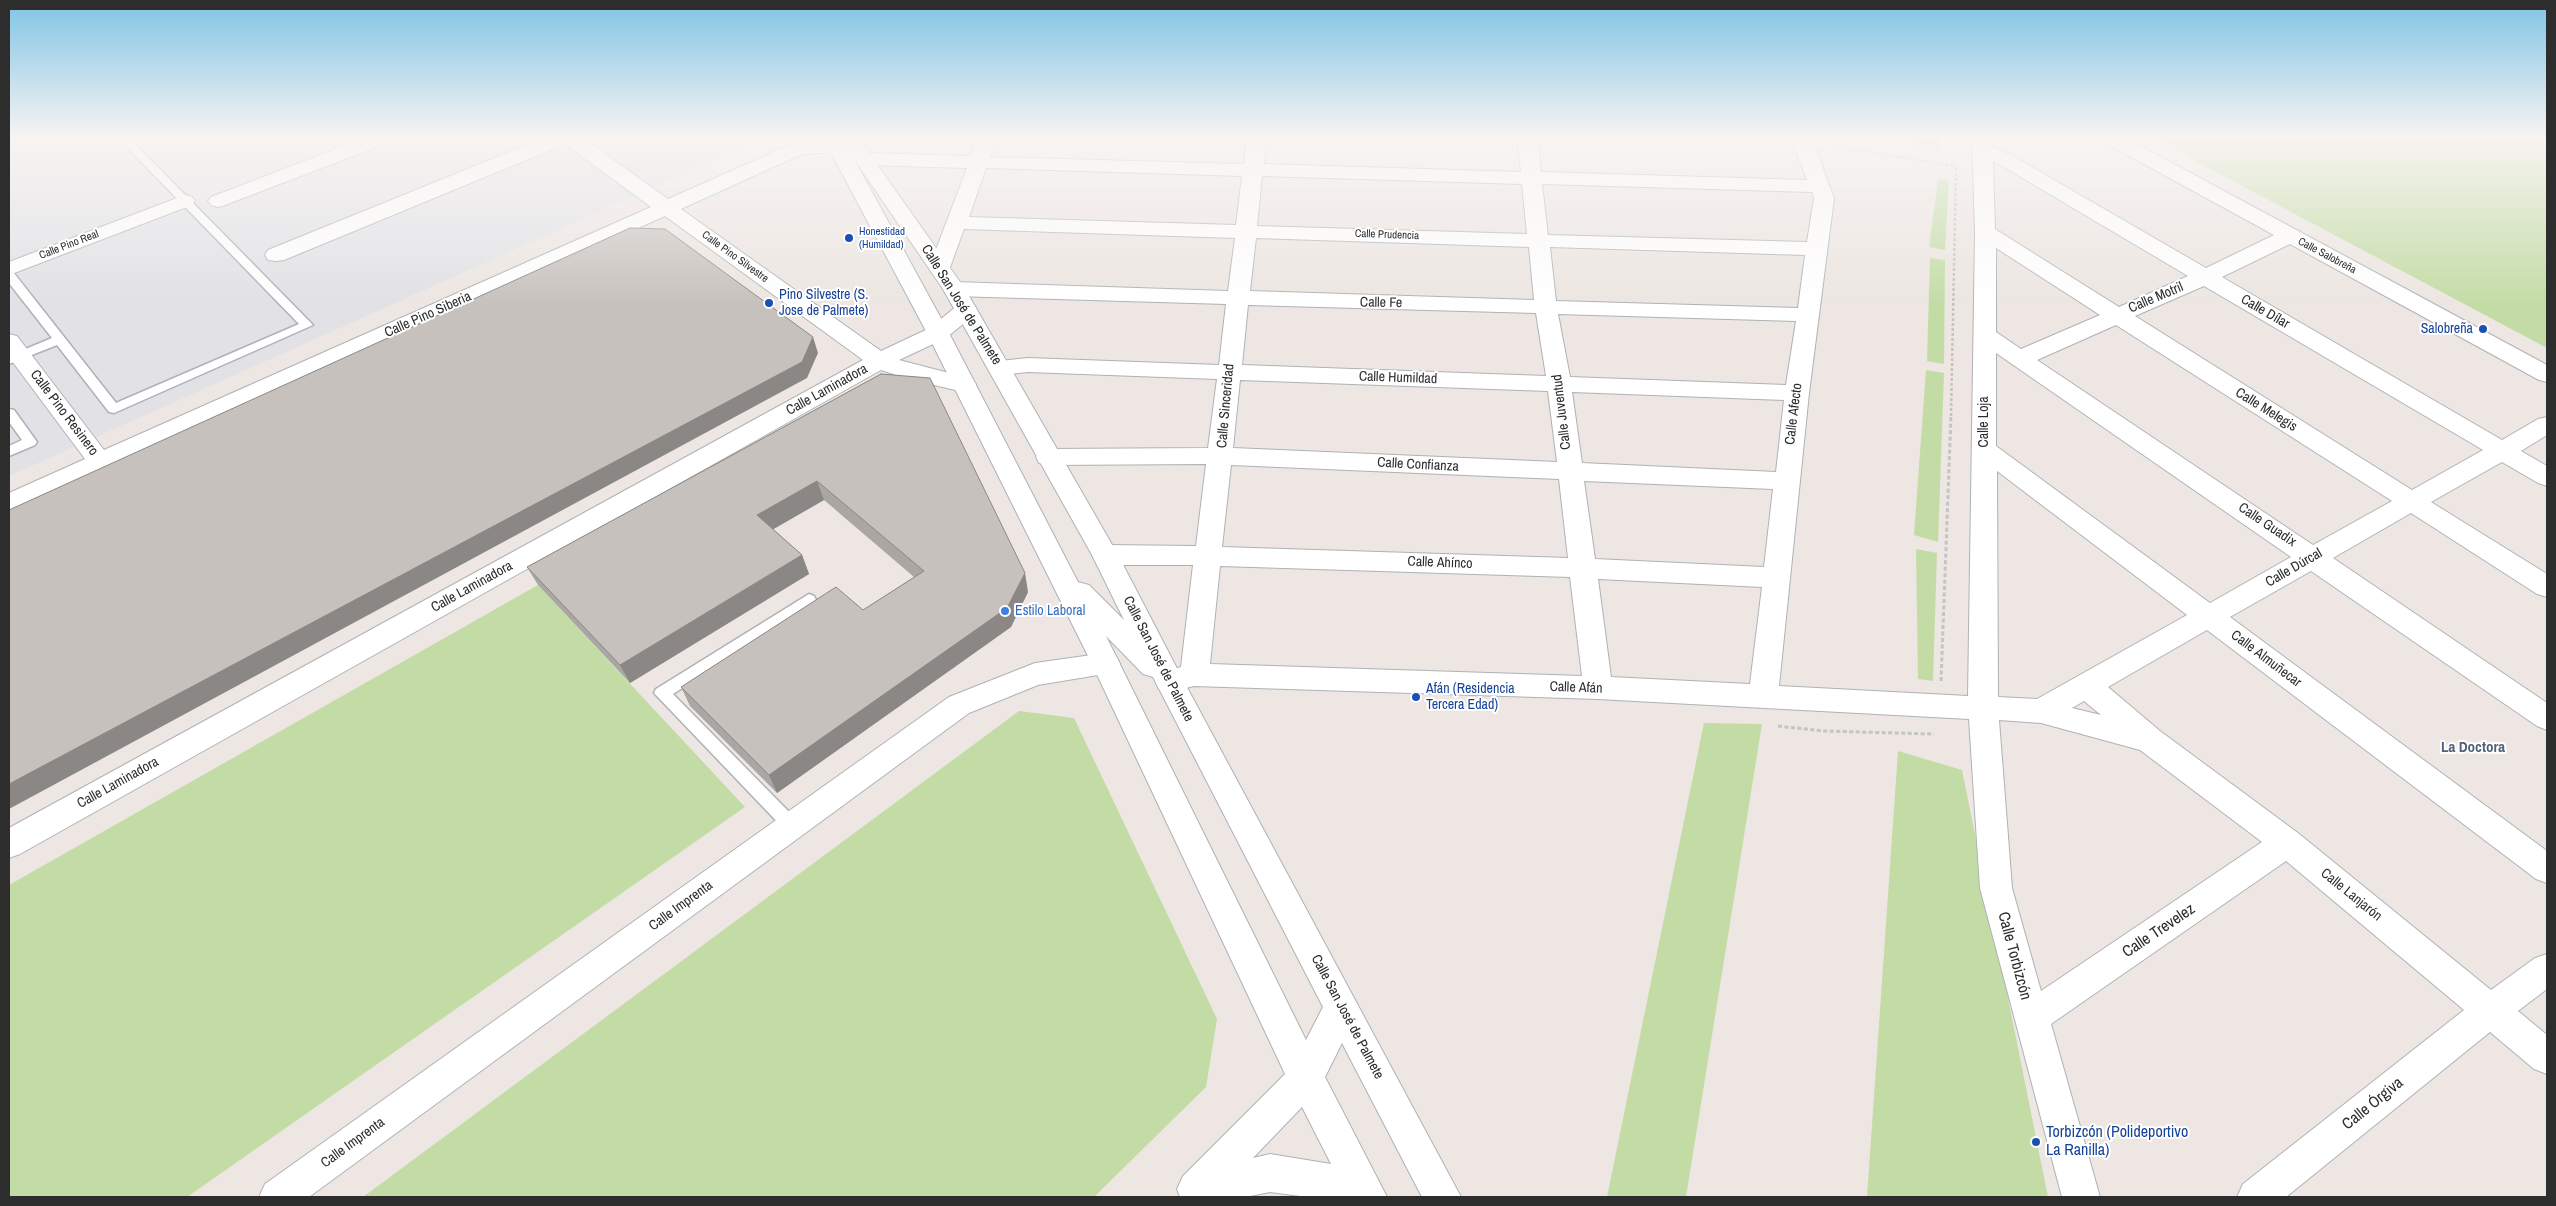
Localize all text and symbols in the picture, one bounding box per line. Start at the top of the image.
place label: Honestidad (Humildad) [859,225,905,251]
street label: Calle Prudencia [1355,227,1419,243]
street label: Calle Pino Real [37,228,101,262]
street label: Calle Pino Silvestre [699,228,771,286]
marker: Honestidad (Humildad) [843,232,855,244]
street label: Calle Salobreña [2296,235,2358,277]
street label: Calle San José de Palmete [917,242,1005,368]
street label: Calle Motril [2126,279,2186,317]
place label: Pino Silvestre (S. Jose de Palmete) [779,287,868,320]
street label: Calle Pino Siberia [382,288,474,342]
street label: Calle Dílar [2238,291,2292,333]
street label: Calle Fe [1360,294,1402,312]
marker: Pino Silvestre (S. Jose de Palmete) [763,297,775,309]
place label: Salobreña [2421,321,2473,337]
marker: Salobreña [2477,323,2489,335]
street label: Calle Laminadora [783,361,871,419]
street label: Calle Sinceridad [1214,363,1238,449]
street label: Calle Pino Resinero [26,367,102,459]
street label: Calle Humildad [1358,368,1438,388]
street label: Calle Juventud [1549,373,1575,451]
street label: Calle Afecto [1782,382,1806,446]
street label: Calle Melegis [2232,384,2300,436]
street label: Calle Loja [1976,396,1992,448]
street label: Calle Confianza [1377,454,1459,476]
street label: Calle Guadix [2235,499,2299,551]
street label: Calle Dúrcal [2263,545,2325,591]
street label: Calle Ahínco [1407,553,1473,573]
street label: Calle Laminadora [428,558,516,616]
street label: Calle San José de Palmete [1119,593,1197,725]
place label: Estilo Laboral [1015,603,1085,619]
marker: Estilo Laboral [999,605,1011,617]
street label: Calle Almuñecar [2227,627,2305,691]
street label: Calle Afán [1549,679,1603,697]
place label: Afán (Residencia Tercera Edad) [1426,681,1515,714]
marker: Afán (Residencia Tercera Edad) [1410,691,1422,703]
district label: La Doctora [2441,739,2505,757]
street label: Calle Laminadora [74,754,162,812]
street label: Calle Lanjarón [2317,865,2385,925]
street label: Calle Imprenta [646,877,716,935]
street label: Calle Trevelez [2119,900,2199,962]
street label: Calle Torbizcón [1993,910,2035,1002]
street label: Calle San José de Palmete [1307,952,1387,1082]
street label: Calle Órgiva [2339,1074,2407,1134]
street label: Calle Imprenta [318,1114,388,1172]
place label: Torbizcón (Polideportivo La Ranilla) [2046,1123,2188,1161]
marker: Torbizcón (Polideportivo La Ranilla) [2030,1136,2042,1148]

